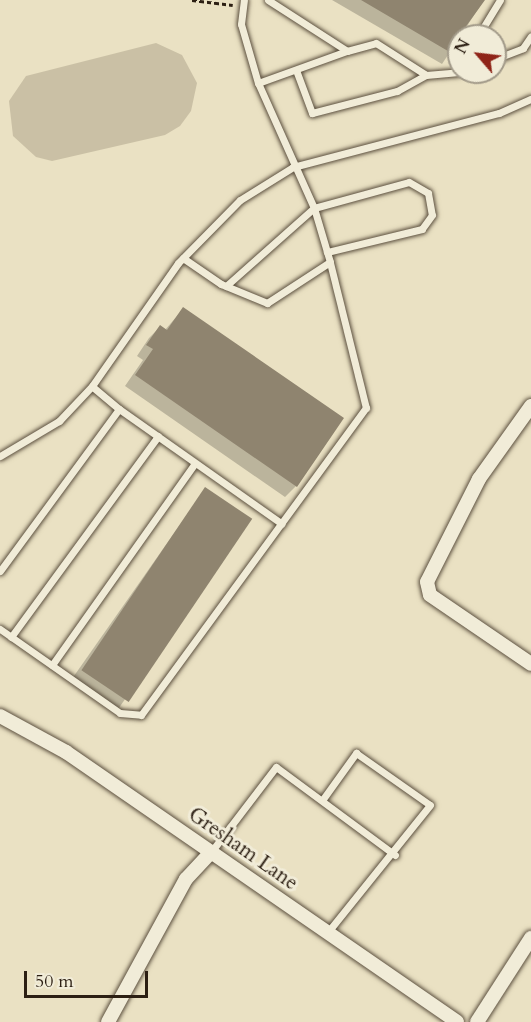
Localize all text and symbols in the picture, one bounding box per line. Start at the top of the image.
north arrow [447,24,507,84]
text: N [450,35,476,58]
street label: Gresham Lane [183,802,303,896]
scale bar [27,959,152,997]
text: 50 m [35,969,74,994]

